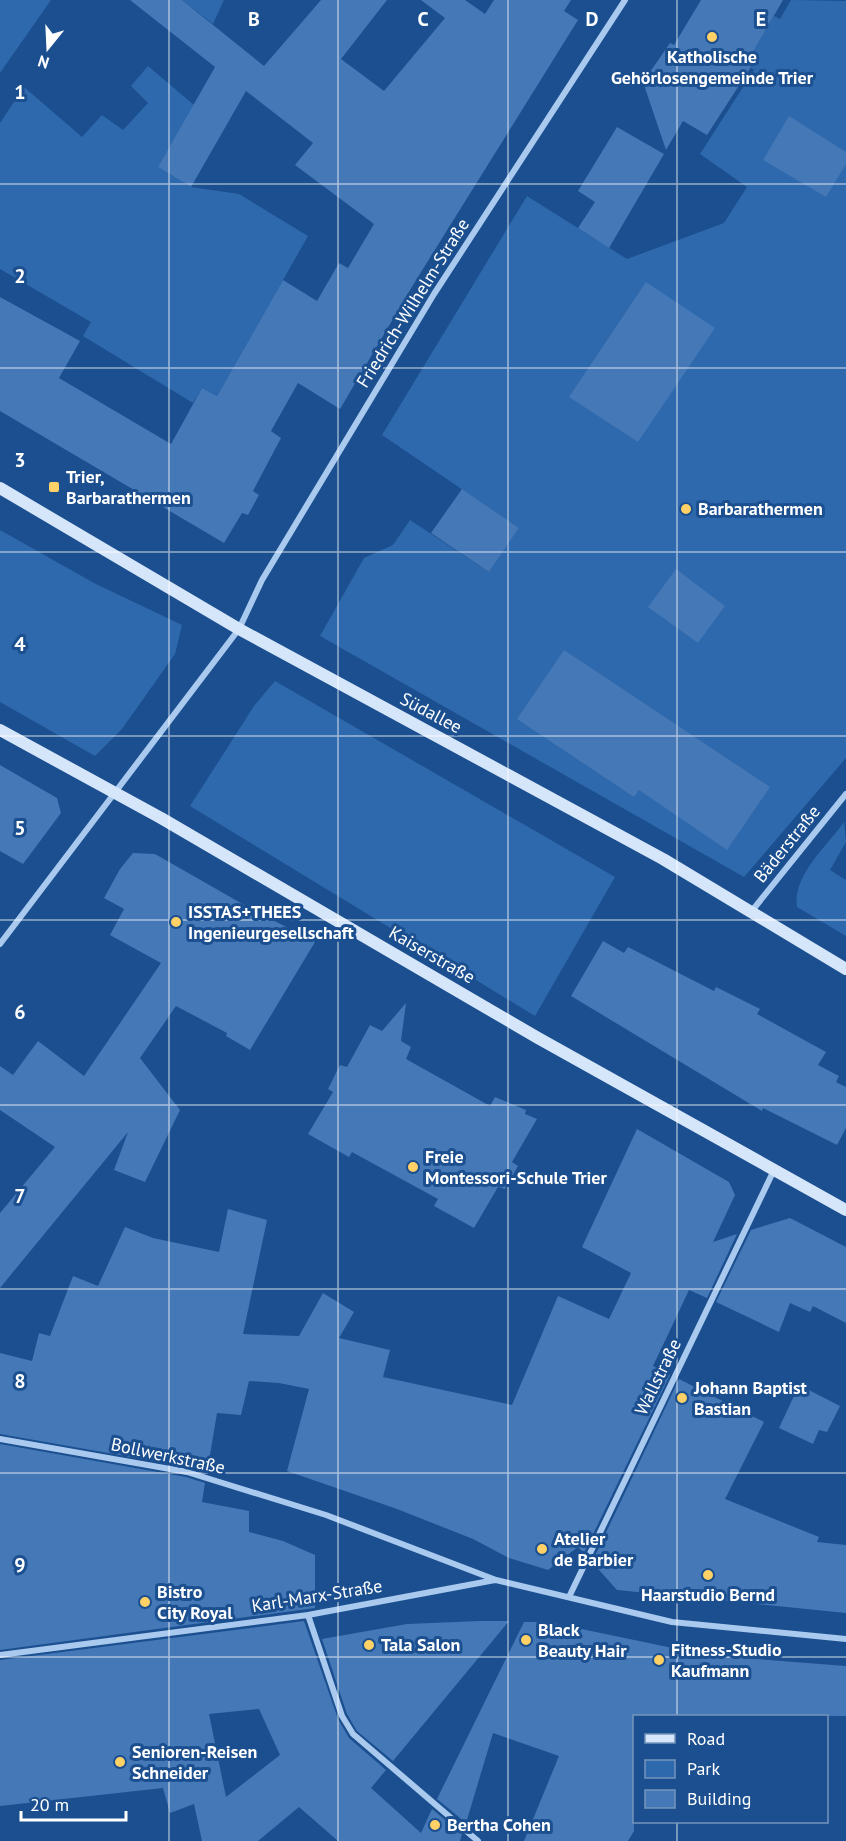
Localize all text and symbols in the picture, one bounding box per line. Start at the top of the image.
text: B [248,6,260,32]
text: C [417,6,429,32]
text: D [586,6,599,32]
text: E [756,6,766,32]
north arrow [18,18,78,78]
marker: Katholische Gehörlosengemeinde Trier [705,30,719,44]
place label: Katholische Gehörlosengemeinde Trier [611,45,814,89]
text: N [35,51,51,73]
text: 1 [14,79,26,105]
street label: Friedrich-Wilhelm-Straße [351,214,474,392]
text: 2 [14,263,26,289]
text: 3 [14,447,26,473]
place label: Trier, Barbarathermen [66,465,191,509]
marker: Trier, Barbarathermen [47,480,61,494]
place label: Barbarathermen [698,497,823,520]
marker: Barbarathermen [679,502,693,516]
text: 4 [14,631,26,657]
street label: Südallee [396,687,466,738]
street label: Bäderstraße [748,800,825,887]
text: 5 [14,815,26,841]
place label: ISSTAS+THEES Ingenieurgesellschaft [188,900,354,944]
marker: ISSTAS+THEES Ingenieurgesellschaft [169,915,183,929]
street label: Kaiserstraße [385,921,479,988]
text: 6 [14,999,26,1025]
place label: Freie Montessori-Schule Trier [425,1145,608,1189]
marker: Freie Montessori-Schule Trier [406,1160,420,1174]
text: 7 [14,1183,26,1209]
street label: Wallstraße [629,1335,686,1419]
text: 8 [14,1368,26,1394]
place label: Johann Baptist Bastian [693,1376,808,1420]
marker: Johann Baptist Bastian [675,1391,689,1405]
street label: Bollwerkstraße [109,1432,227,1479]
place label: Atelier de Barbier [554,1527,634,1571]
marker: Atelier de Barbier [535,1542,549,1556]
text: 9 [14,1552,26,1578]
marker: Haarstudio Bernd [701,1568,715,1582]
street label: Karl-Marx-Straße [250,1574,384,1617]
place label: Bistro City Royal [157,1580,233,1624]
place label: Haarstudio Bernd [641,1583,775,1606]
marker: Bistro City Royal [138,1595,152,1609]
place label: Black Beauty Hair [538,1618,627,1662]
place label: Tala Salon [381,1633,460,1656]
marker: Black Beauty Hair [519,1633,533,1647]
marker: Tala Salon [362,1638,376,1652]
place label: Fitness-Studio Kaufmann [671,1638,782,1682]
marker: Fitness-Studio Kaufmann [652,1653,666,1667]
legend [633,1715,828,1823]
text: Road [687,1727,725,1750]
place label: Senioren-Reisen Schneider [132,1740,257,1784]
marker: Senioren-Reisen Schneider [113,1755,127,1769]
text: Park [687,1757,720,1780]
scale bar [21,1784,126,1822]
text: Building [687,1787,751,1810]
text: 20 m [30,1793,69,1816]
place label: Bertha Cohen [447,1813,551,1836]
marker: Bertha Cohen [428,1818,442,1832]

